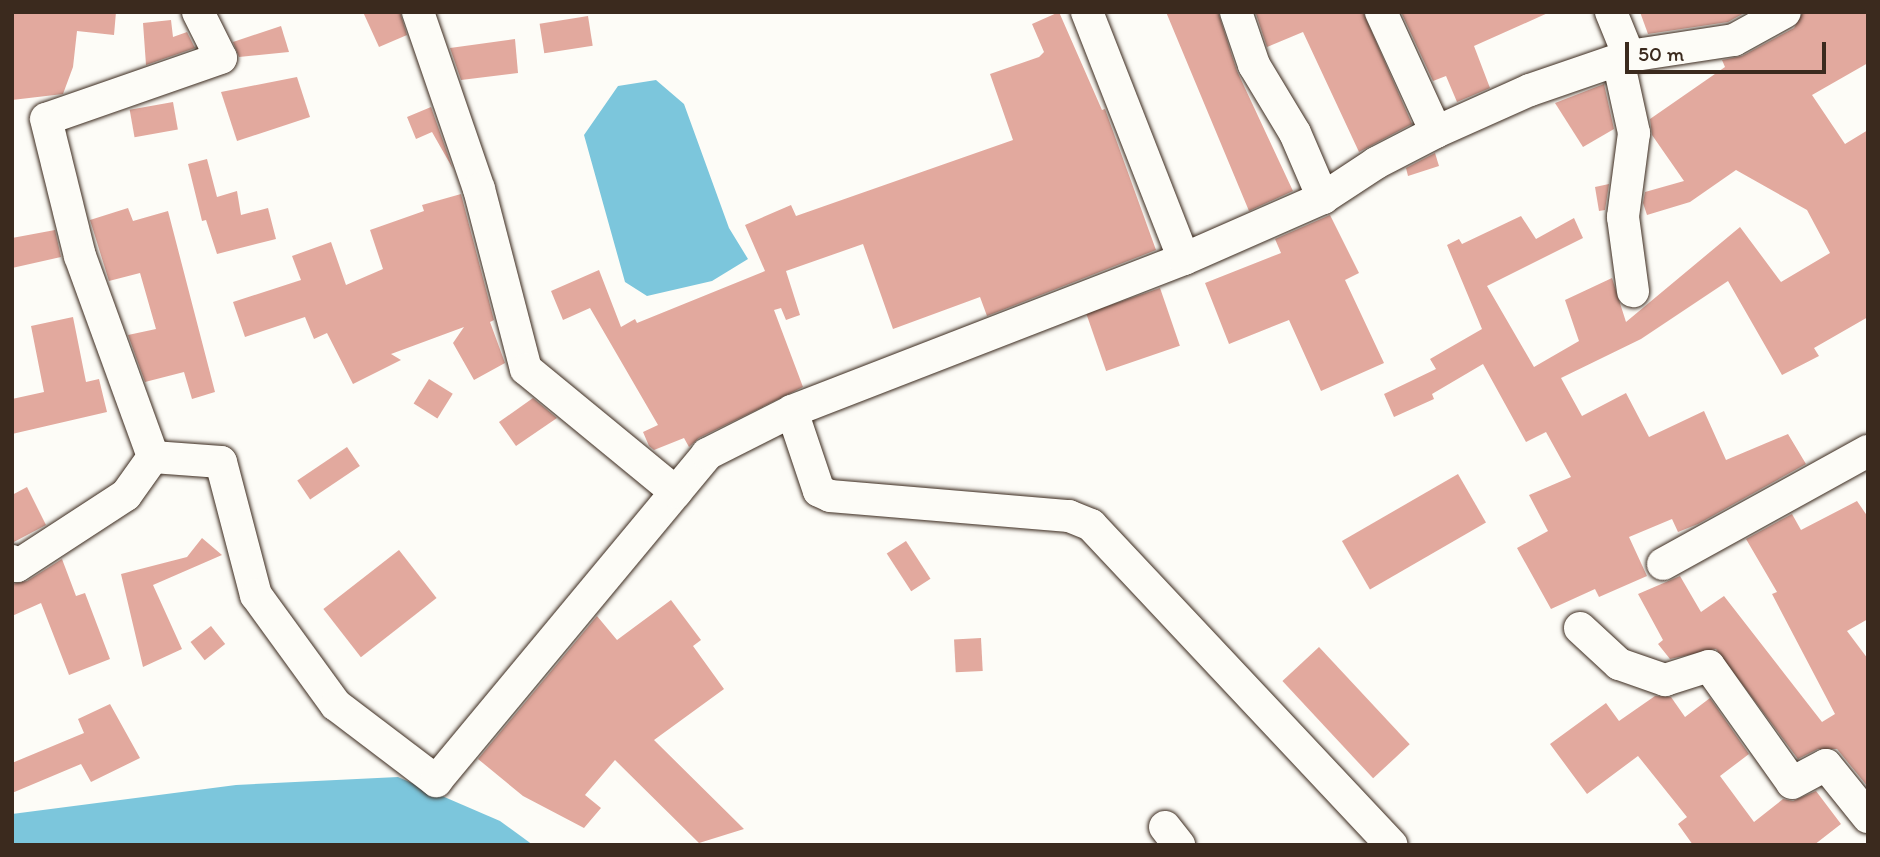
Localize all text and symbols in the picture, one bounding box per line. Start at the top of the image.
scale bar [1628,28,1829,72]
text: 50 m [1638,41,1684,66]

